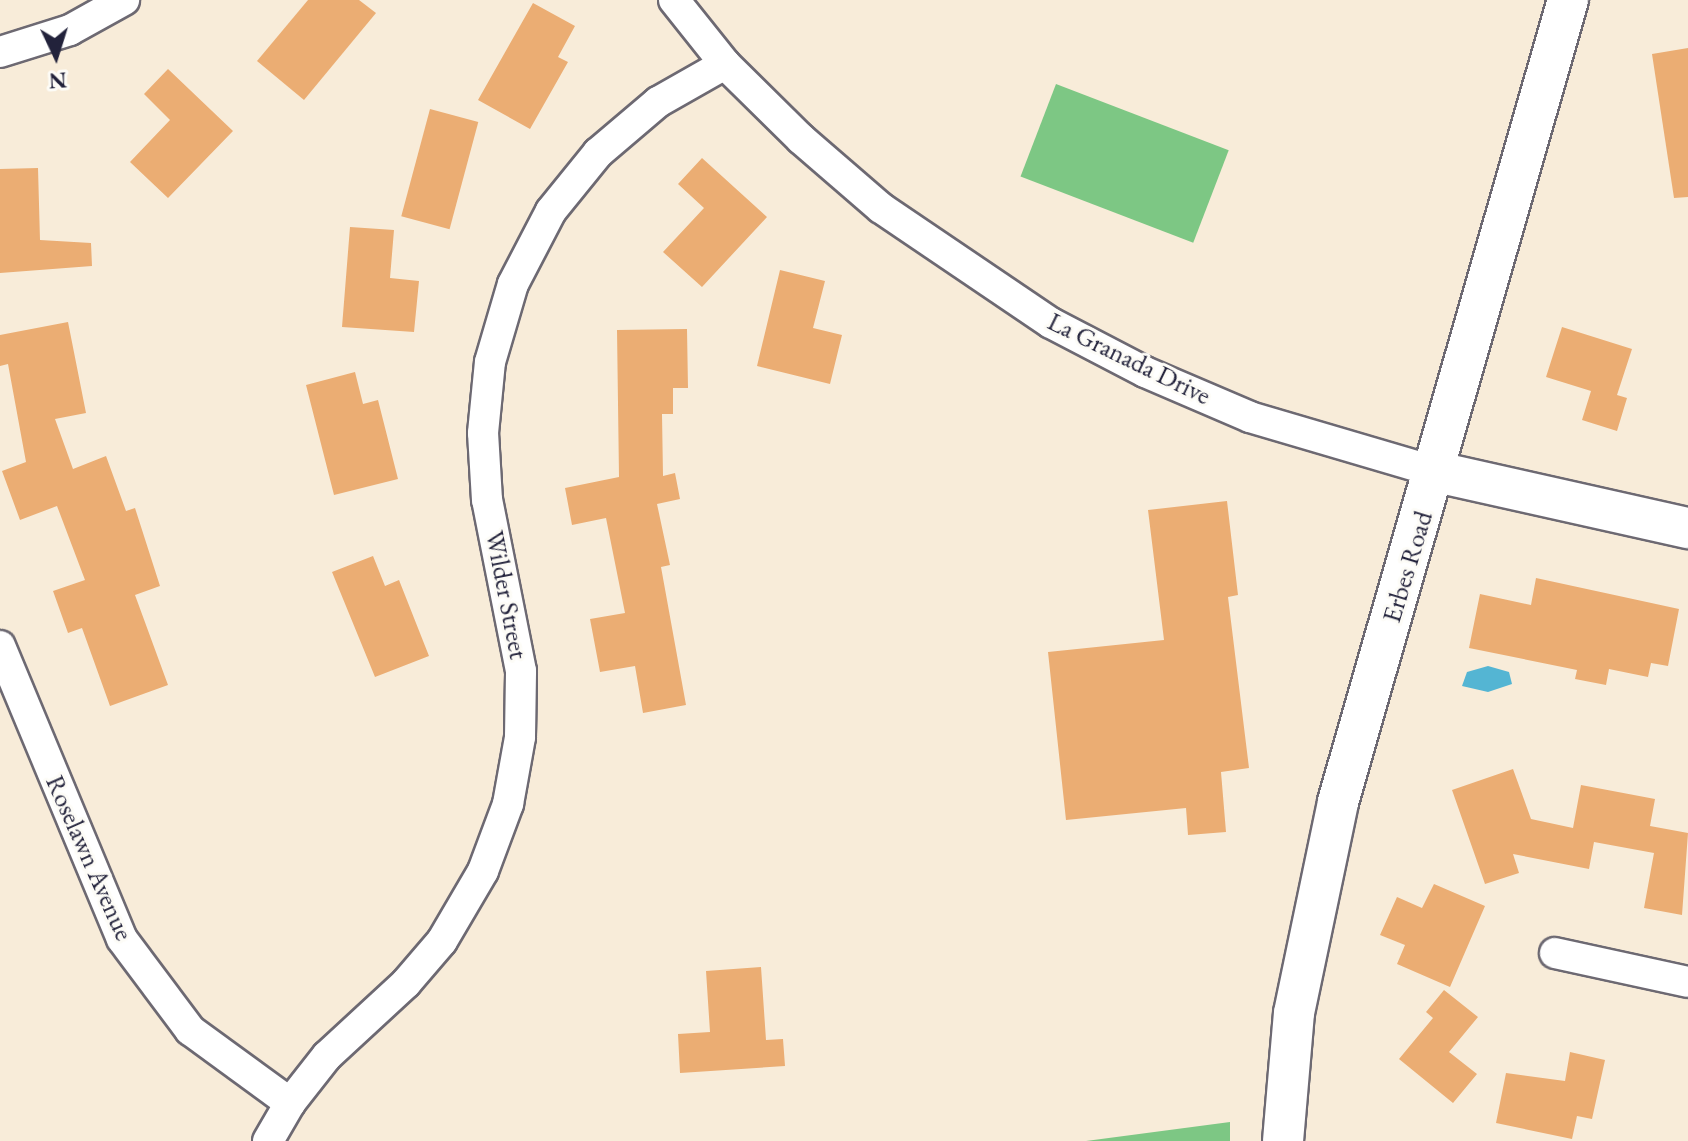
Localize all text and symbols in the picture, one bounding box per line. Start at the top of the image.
north arrow [16,16,96,96]
text: N [48,65,68,96]
street label: La Granada Drive [1043,306,1215,412]
street label: Erbes Road [1376,508,1440,626]
street label: Wilder Street [478,528,534,662]
street label: Roselawn Avenue [39,771,139,945]

